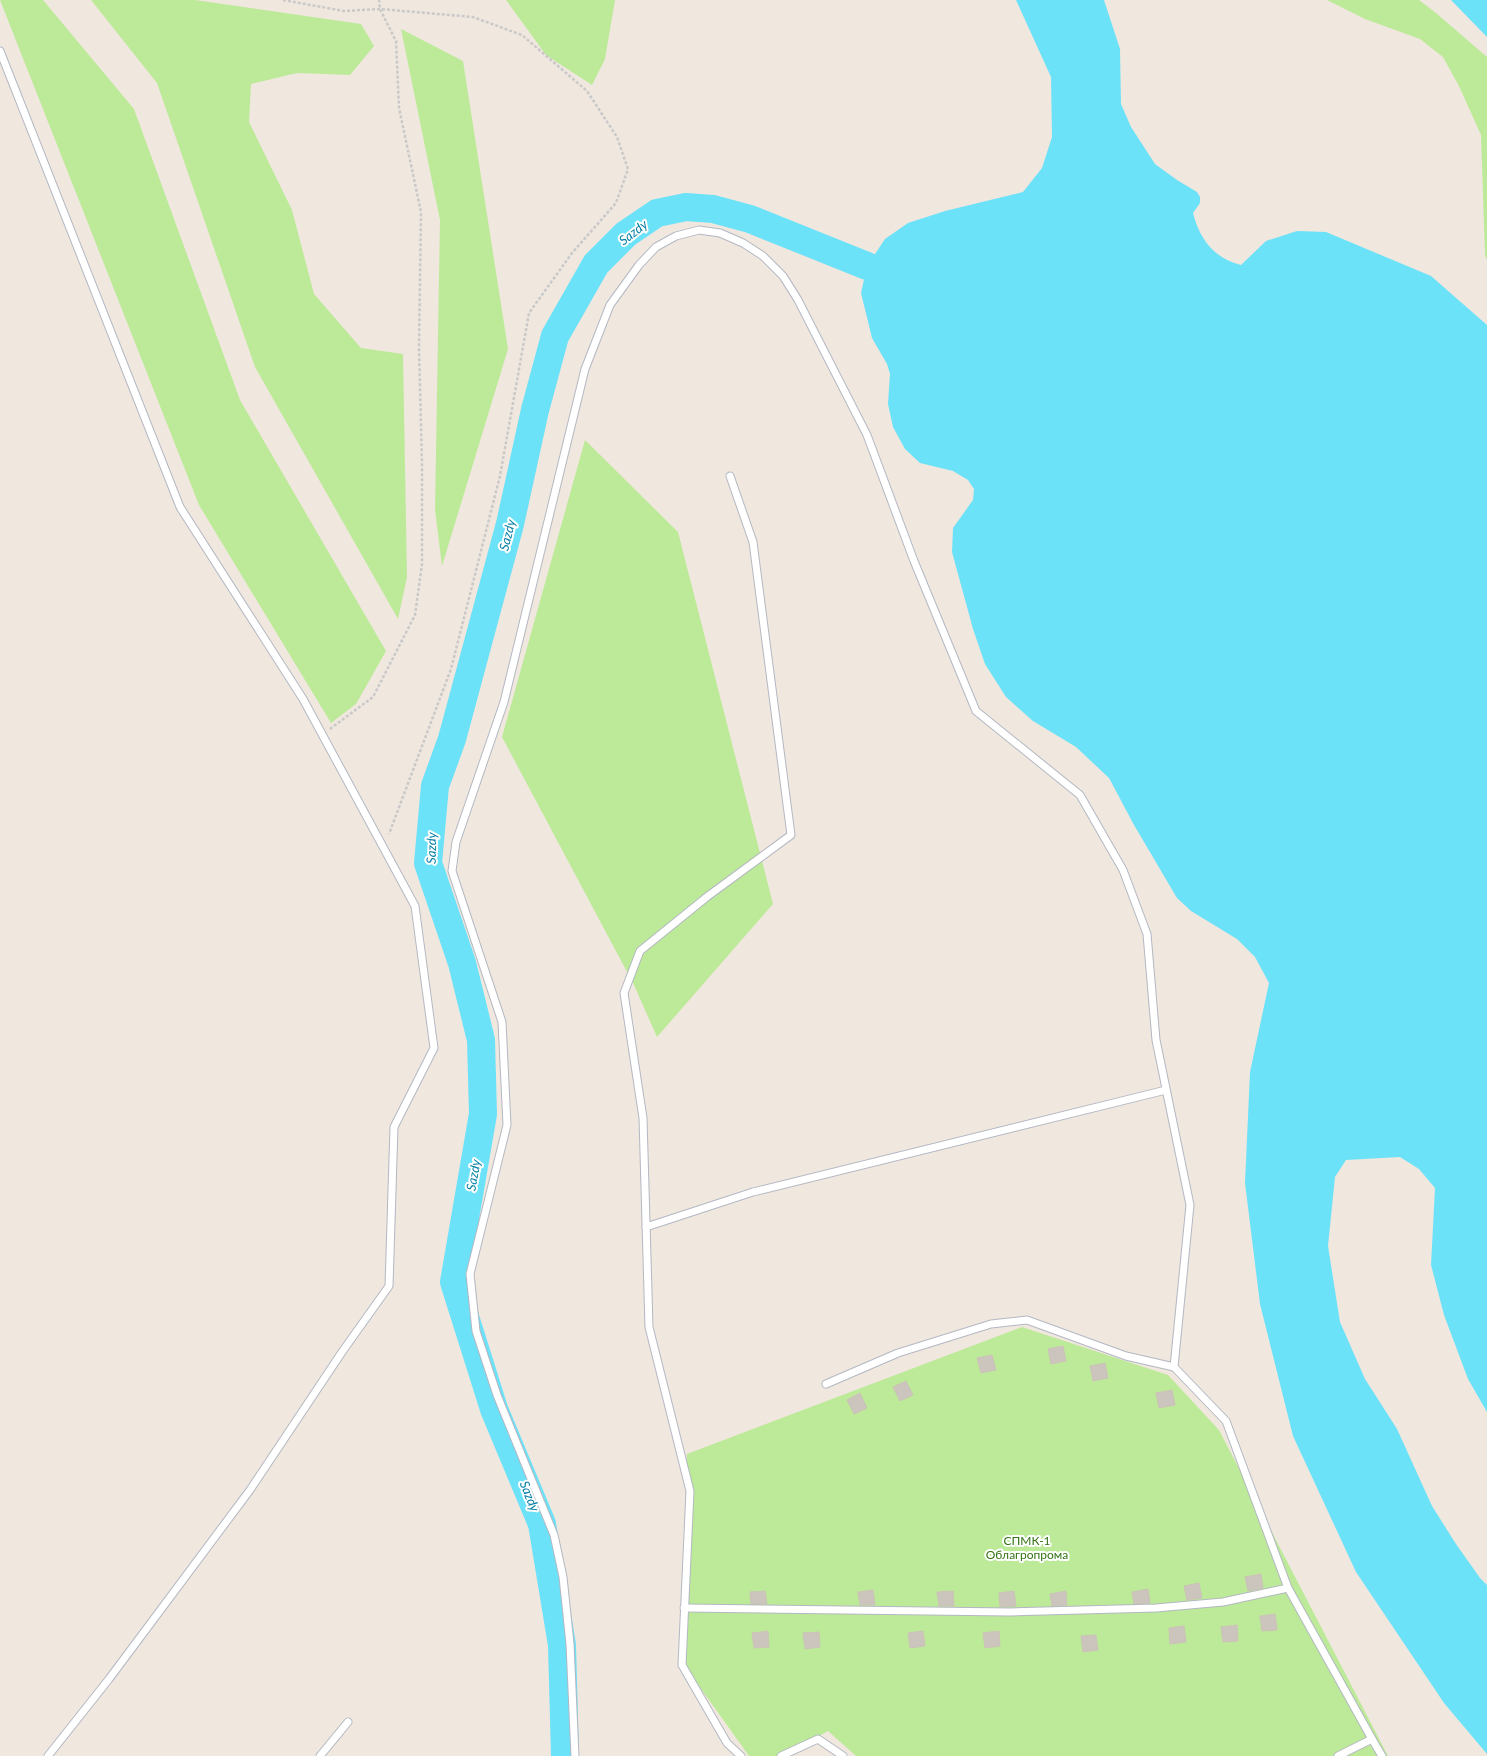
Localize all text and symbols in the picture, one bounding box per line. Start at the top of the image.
water label: Sazdy [616,215,651,248]
water label: Sazdy [495,517,519,552]
water label: Sazdy [423,831,439,864]
water label: Sazdy [462,1157,484,1192]
water label: Sazdy [517,1478,544,1514]
park label: СПМК-1 Облагропрома [986,1533,1068,1562]

